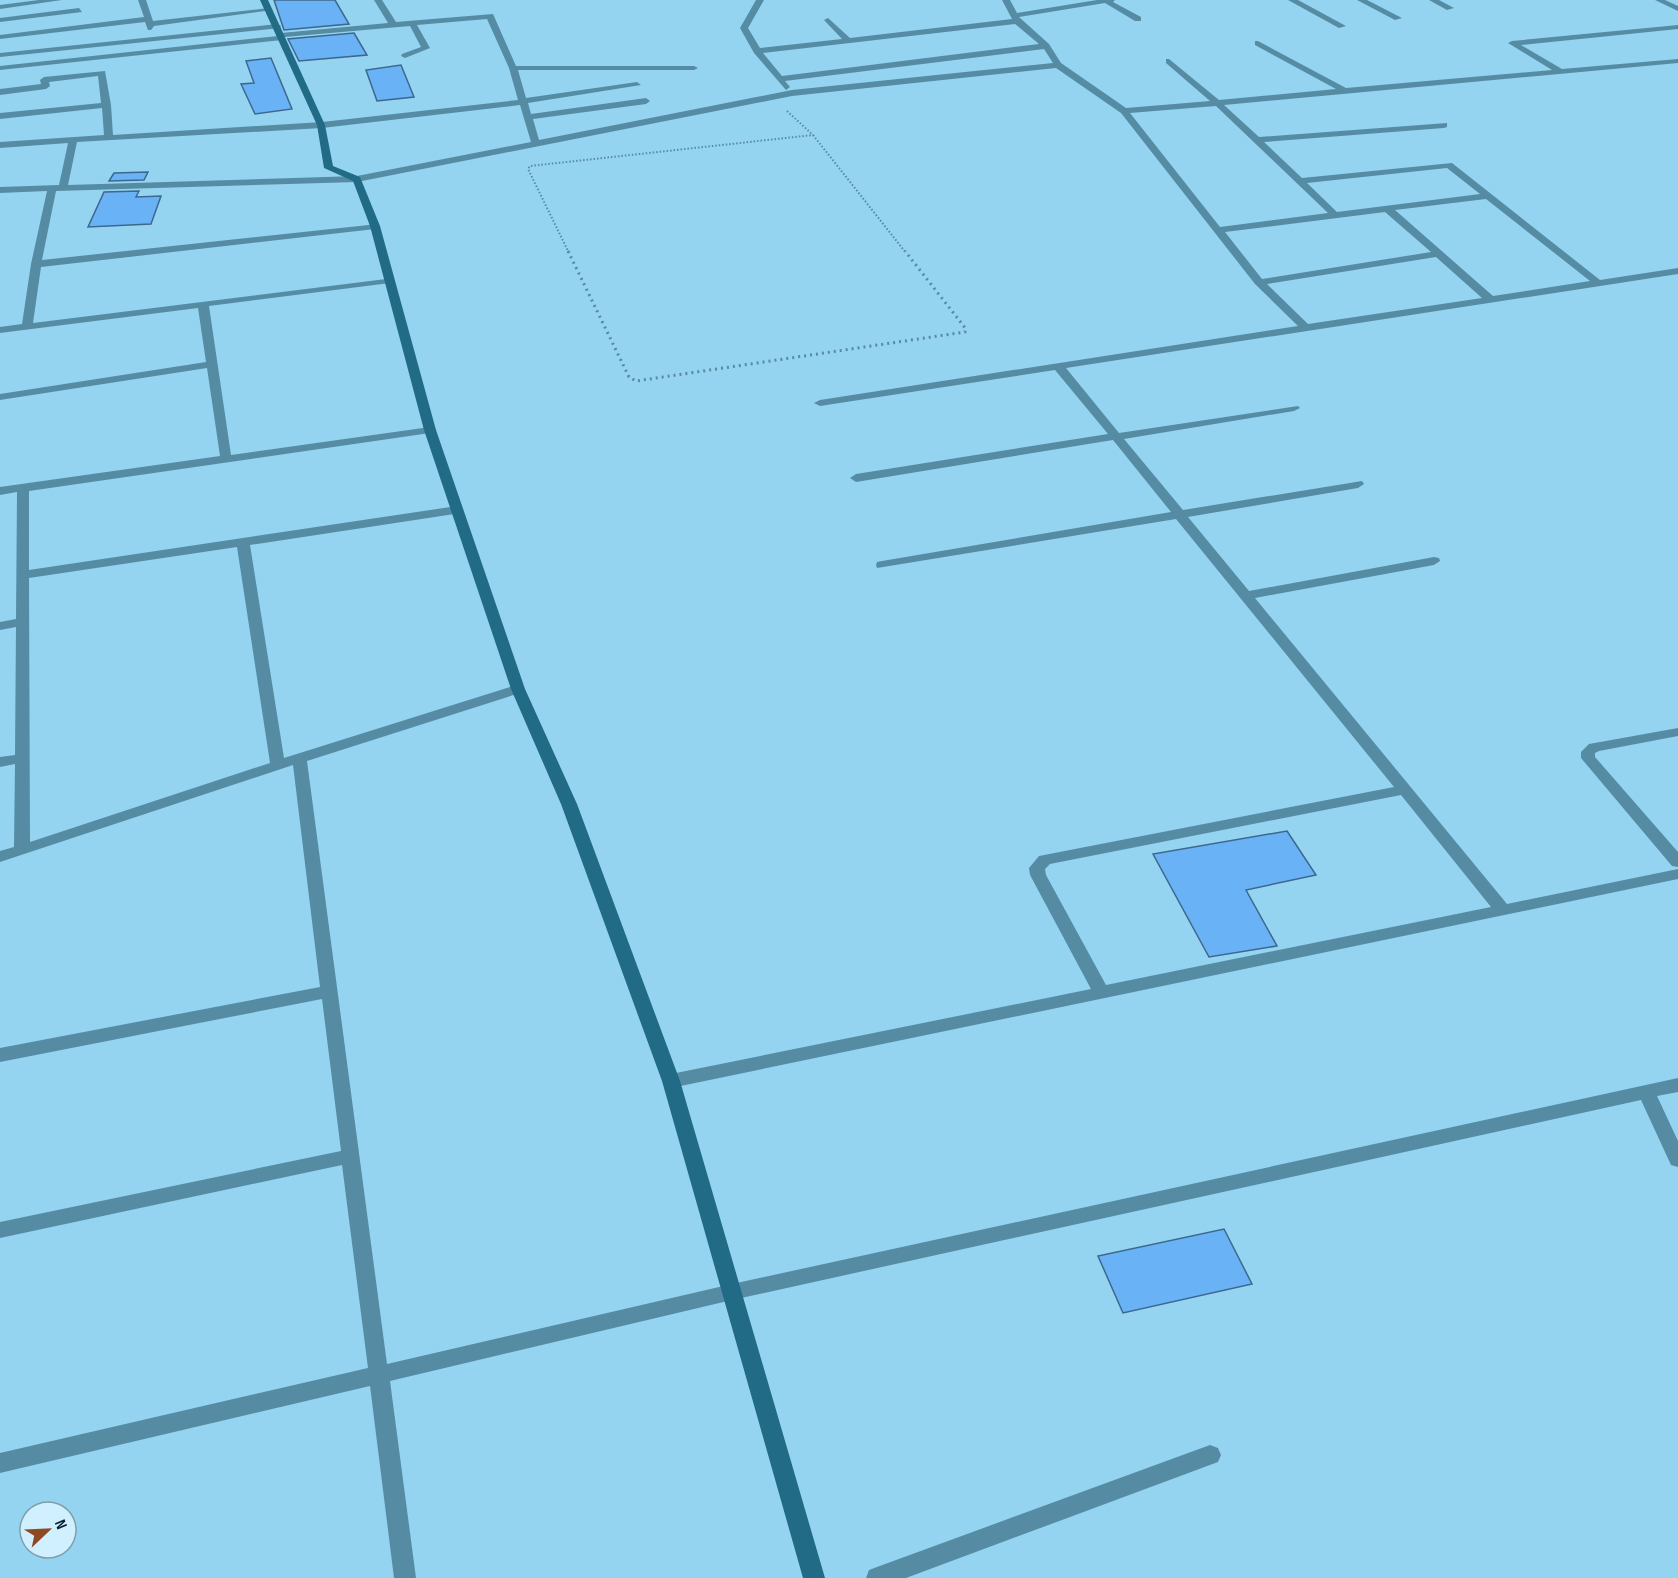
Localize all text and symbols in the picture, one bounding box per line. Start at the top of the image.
north arrow [18,1500,78,1560]
text: N [50,1517,71,1532]

